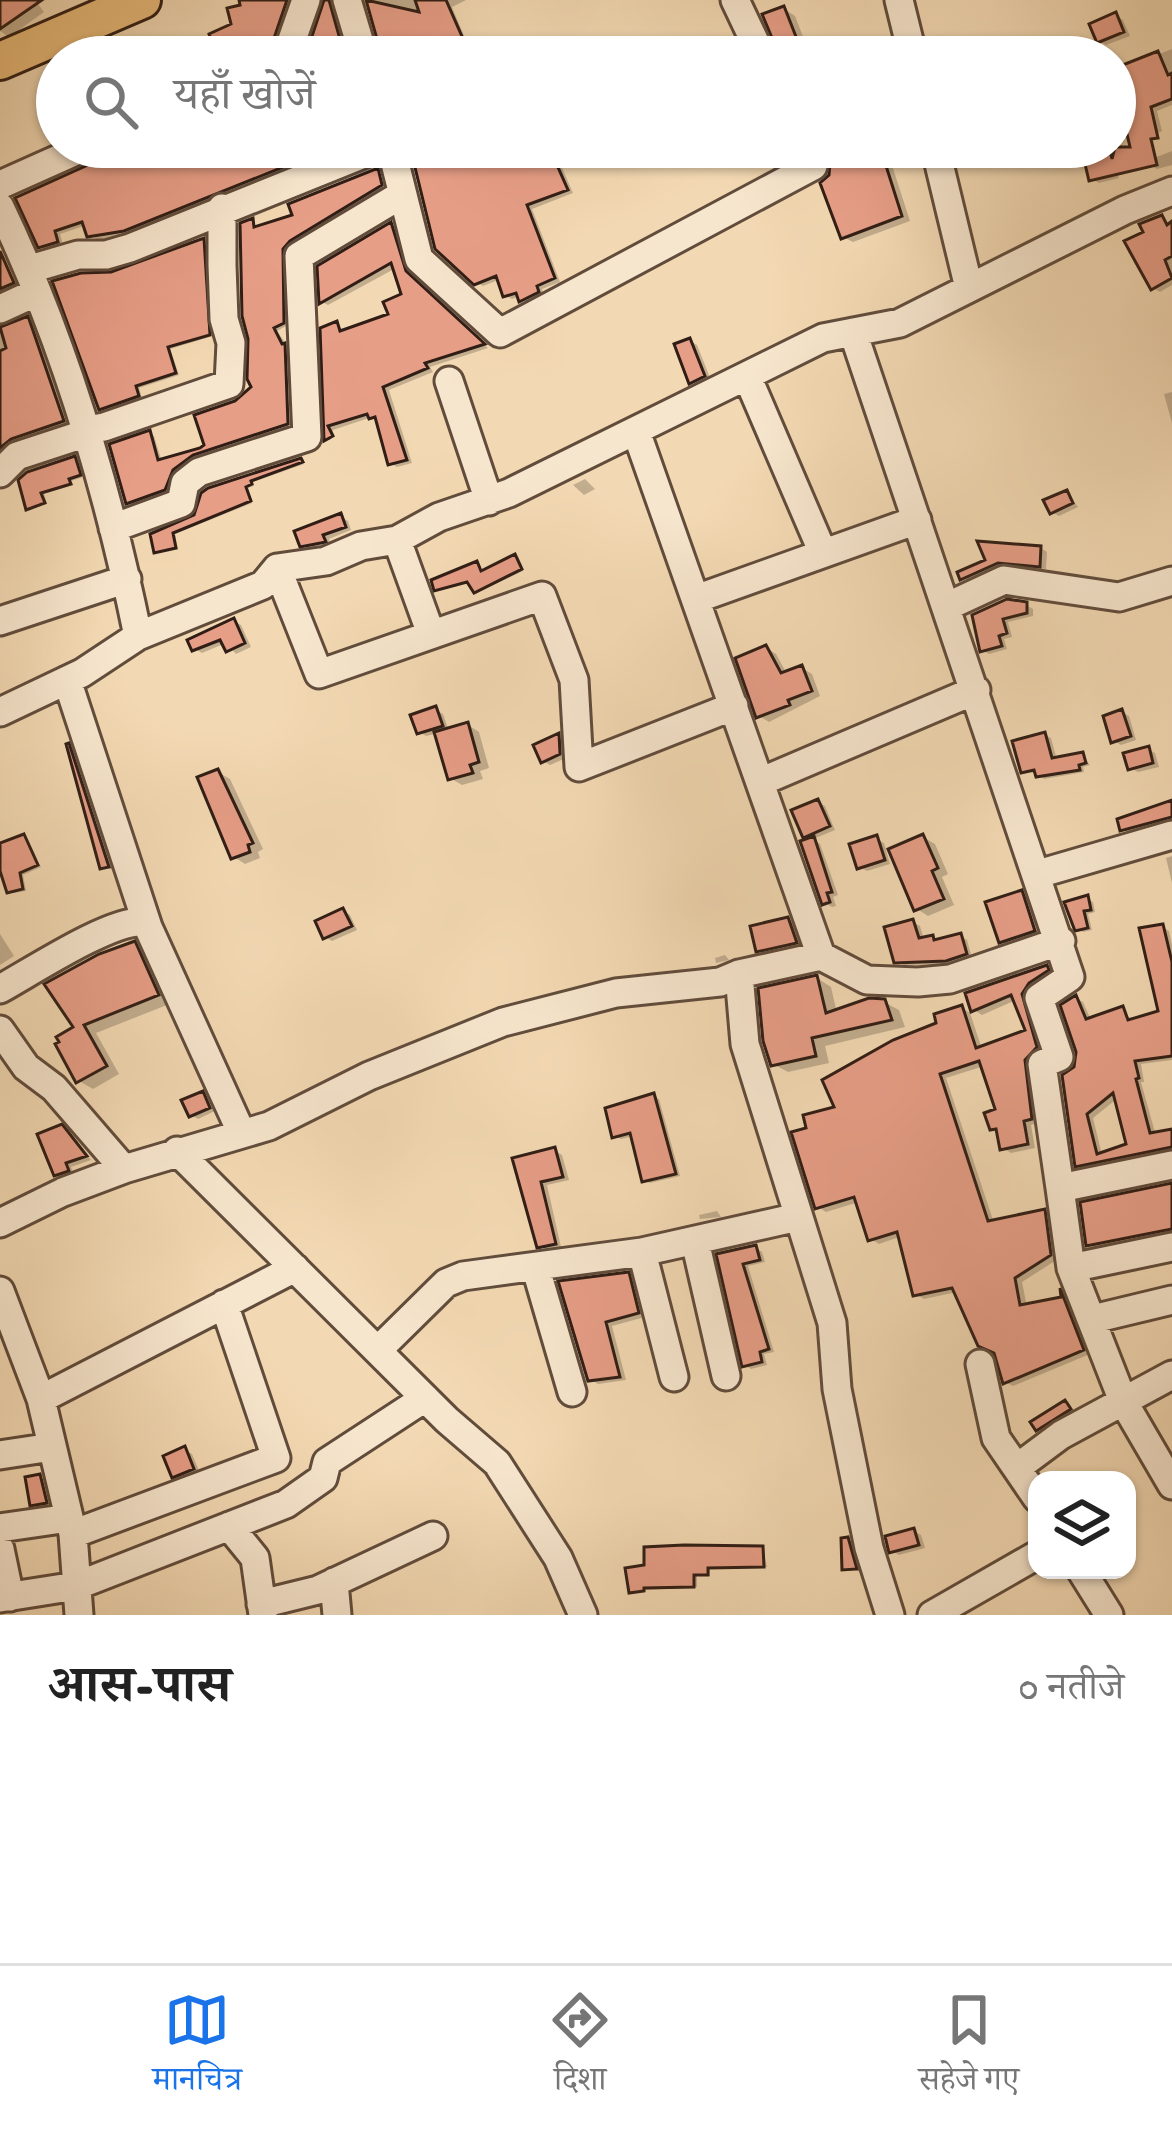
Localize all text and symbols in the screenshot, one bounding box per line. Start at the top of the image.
search box [36,36,1136,168]
text: यहाँ खोजें [174,68,315,124]
icon: search [78,69,144,135]
map controls [1028,1471,1136,1579]
button: layers [1028,1471,1136,1579]
text: आस-पास [48,1654,231,1718]
text: 0 नतीजे [1018,1663,1124,1712]
tab: मानचित्र [153,1987,242,2111]
tab: दिशा [547,1987,613,2111]
tab: सहेजे गए [918,1987,1019,2111]

